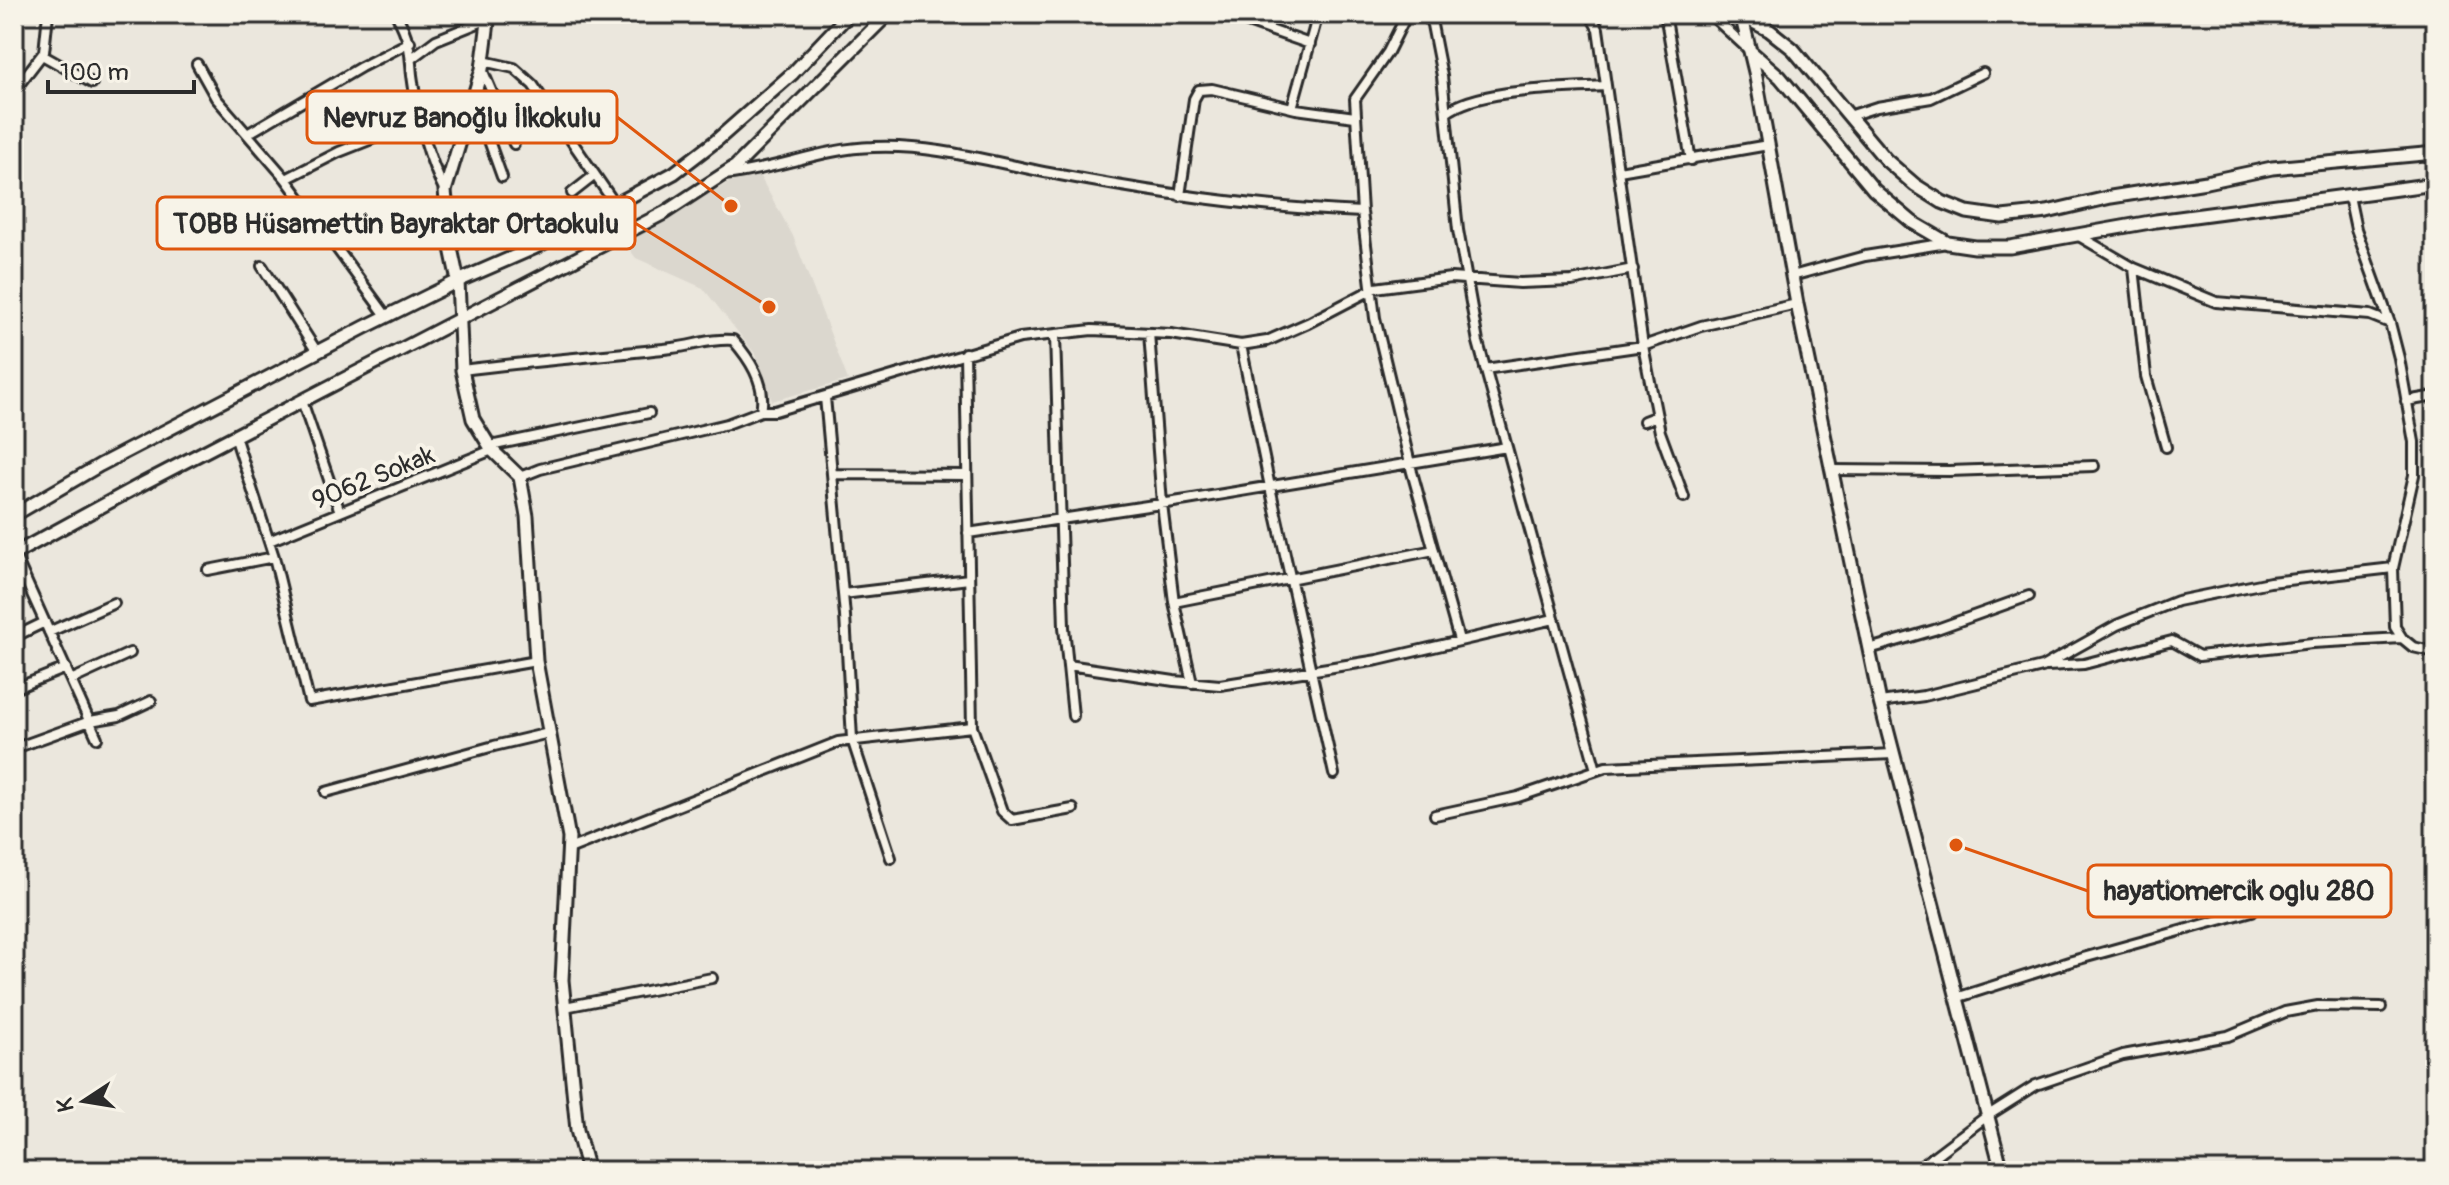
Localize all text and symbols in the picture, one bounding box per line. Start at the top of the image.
scale bar [48,44,194,94]
text: 100 m [60,58,129,87]
callout: Nevruz Banoğlu İlkokulu [307,91,617,143]
text: Nevruz Banoğlu İlkokulu [323,101,601,136]
callout: TOBB Hüsamettin Bayraktar Ortaokulu [157,197,635,249]
text: TOBB Hüsamettin Bayraktar Ortaokulu [172,207,619,242]
street label: 9062 Sokak [307,439,439,517]
callout: hayatiomercik oglu 280 [2088,865,2391,917]
text: hayatiomercik oglu 280 [2103,874,2375,909]
north arrow [44,1061,124,1141]
text: K [50,1095,80,1114]

